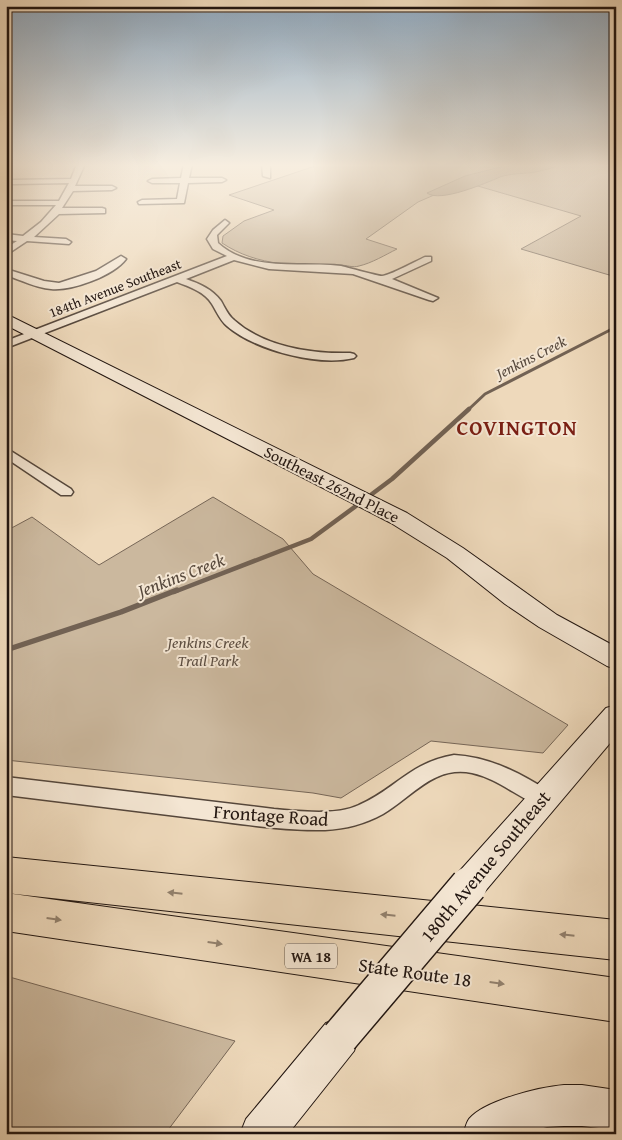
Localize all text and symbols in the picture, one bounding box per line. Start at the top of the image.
street label: 184th Avenue Southeast [46,254,184,322]
water label: Jenkins Creek [490,330,570,385]
district label: COVINGTON [456,412,578,443]
street label: Southeast 262nd Place [260,439,404,529]
water label: Jenkins Creek [131,546,229,605]
park label: Jenkins Creek Trail Park [164,630,249,672]
street label: 180th Avenue Southeast [413,784,557,948]
street label: Frontage Road [213,797,330,833]
one-way arrow [166,889,182,897]
one-way arrow [380,911,396,919]
one-way arrow [47,916,63,924]
one-way arrow [559,930,575,938]
one-way arrow [208,939,224,947]
road number: WA 18 [285,944,337,968]
street label: State Route 18 [357,950,473,994]
one-way arrow [490,980,506,988]

